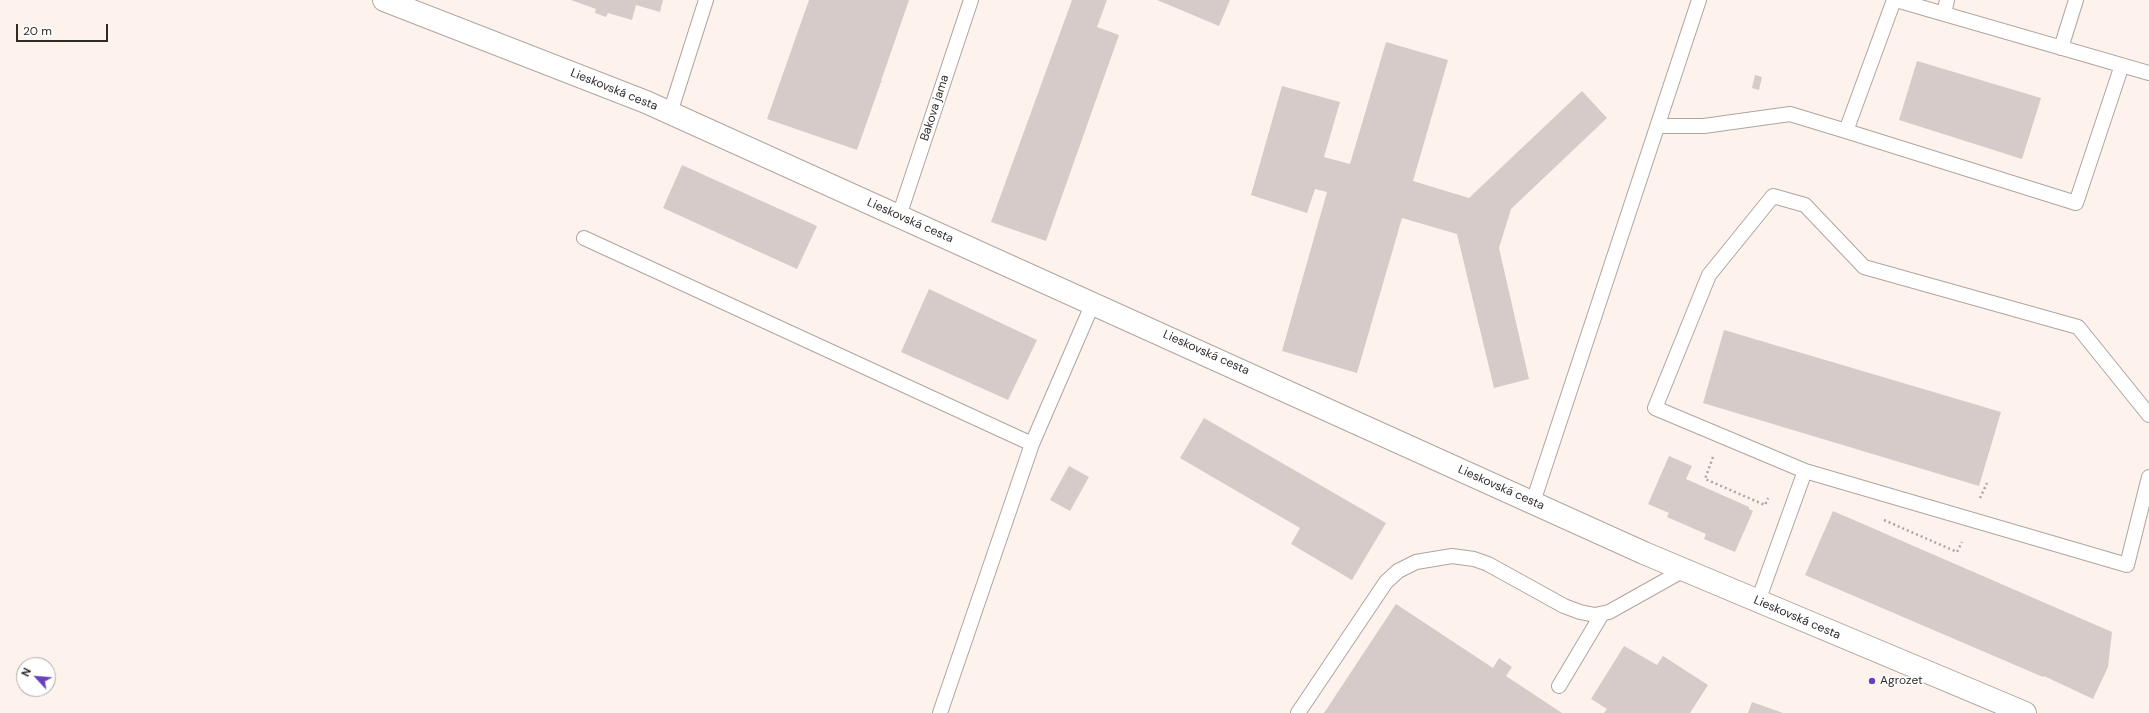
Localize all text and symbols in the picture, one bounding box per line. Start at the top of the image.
scale bar [18,16,110,42]
text: 20 m [23,23,52,39]
street label: Lieskovská cesta [568,66,660,114]
street label: Bakova jama [918,73,952,143]
street label: Lieskovská cesta [865,196,955,246]
street label: Lieskovská cesta [1161,328,1251,378]
street label: Lieskovská cesta [1456,463,1546,513]
street label: Lieskovská cesta [1751,593,1843,643]
north arrow [16,657,56,697]
text: N [18,666,34,679]
place label: Agrozet [1880,674,1923,688]
marker: Agrozet [1867,676,1877,686]

